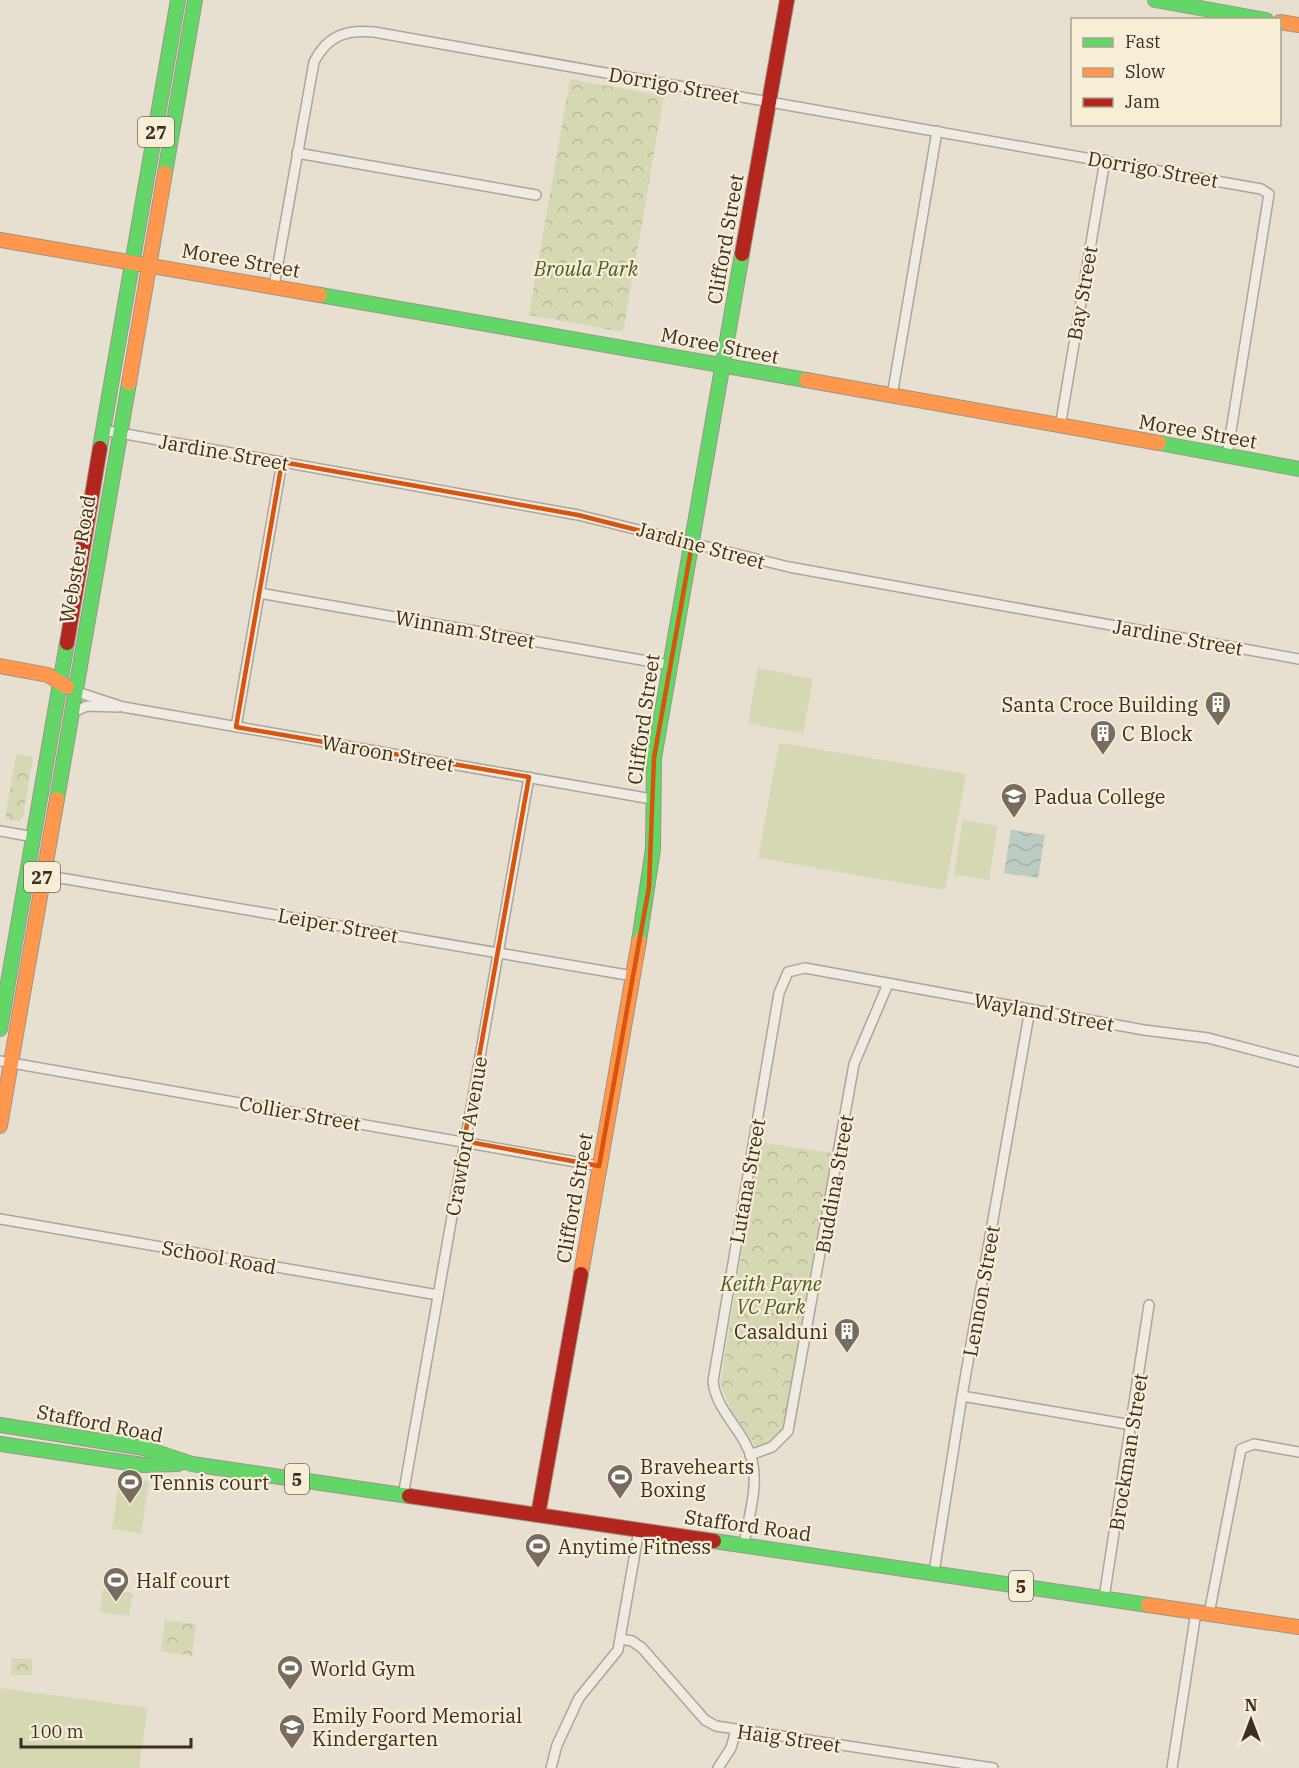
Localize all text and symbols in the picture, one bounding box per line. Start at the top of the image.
legend [1071,18,1281,126]
text: Fast [1125,30,1160,53]
street label: Dorrigo Street [607,60,741,110]
text: Slow [1125,60,1165,83]
text: Jam [1125,90,1160,113]
road number: 27 [138,117,174,147]
street label: Dorrigo Street [1086,144,1220,194]
street label: Clifford Street [700,172,750,306]
street label: Moree Street [180,236,302,284]
street label: Bay Street [1060,244,1104,342]
park label: Broula Park [533,255,639,282]
street label: Moree Street [659,320,781,370]
street label: Moree Street [1137,407,1259,455]
street label: Jardine Street [157,427,291,477]
street label: Webster Road [52,493,102,625]
street label: Jardine Street [634,515,768,575]
street label: Winnam Street [393,603,537,655]
street label: Jardine Street [1111,612,1245,662]
street label: Clifford Street [620,652,666,786]
building icon: Santa Croce Building [1203,689,1233,727]
place label: Santa Croce Building [1001,691,1198,718]
building icon: C Block [1088,718,1118,756]
place label: C Block [1122,720,1193,747]
street label: Waroon Street [320,728,456,778]
school or university icon: Padua College [999,781,1029,819]
place label: Padua College [1034,783,1165,810]
road number: 27 [24,862,60,892]
street label: Leiper Street [276,901,400,949]
street label: Wayland Street [972,986,1116,1038]
street label: Crawford Avenue [439,1054,493,1218]
street label: Collier Street [237,1089,363,1137]
street label: Buddina Street [808,1112,860,1256]
street label: Lutana Street [723,1116,771,1246]
street label: Clifford Street [549,1131,599,1265]
street label: Lennon Street [956,1223,1006,1359]
street label: School Road [160,1234,278,1280]
park label: Keith Payne VC Park [719,1270,822,1320]
building icon: Casalduni [832,1316,862,1354]
place label: Casalduni [734,1318,828,1345]
street label: Brockman Street [1102,1371,1154,1533]
street label: Stafford Road [35,1398,165,1448]
place label: Bravehearts Boxing [640,1453,754,1503]
sports icon: Bravehearts Boxing [605,1462,635,1500]
road number: 5 [285,1464,309,1494]
sports icon: Tennis court [115,1467,145,1505]
place label: Tennis court [150,1469,269,1496]
street label: Stafford Road [683,1503,813,1547]
sports icon: Anytime Fitness [523,1531,553,1569]
place label: Anytime Fitness [558,1533,711,1560]
sports icon: Half court [101,1565,131,1603]
place label: Half court [136,1567,230,1594]
road number: 5 [1009,1571,1033,1601]
sports icon: World Gym [275,1653,305,1691]
place label: World Gym [310,1655,416,1682]
north arrow [1221,1690,1281,1750]
text: N [1245,1695,1257,1715]
place label: Emily Foord Memorial Kindergarten [312,1702,522,1752]
scale bar [21,1711,190,1749]
school or university icon: Emily Foord Memorial Kindergarten [277,1712,307,1750]
street label: Haig Street [735,1717,843,1759]
text: 100 m [30,1720,84,1743]

